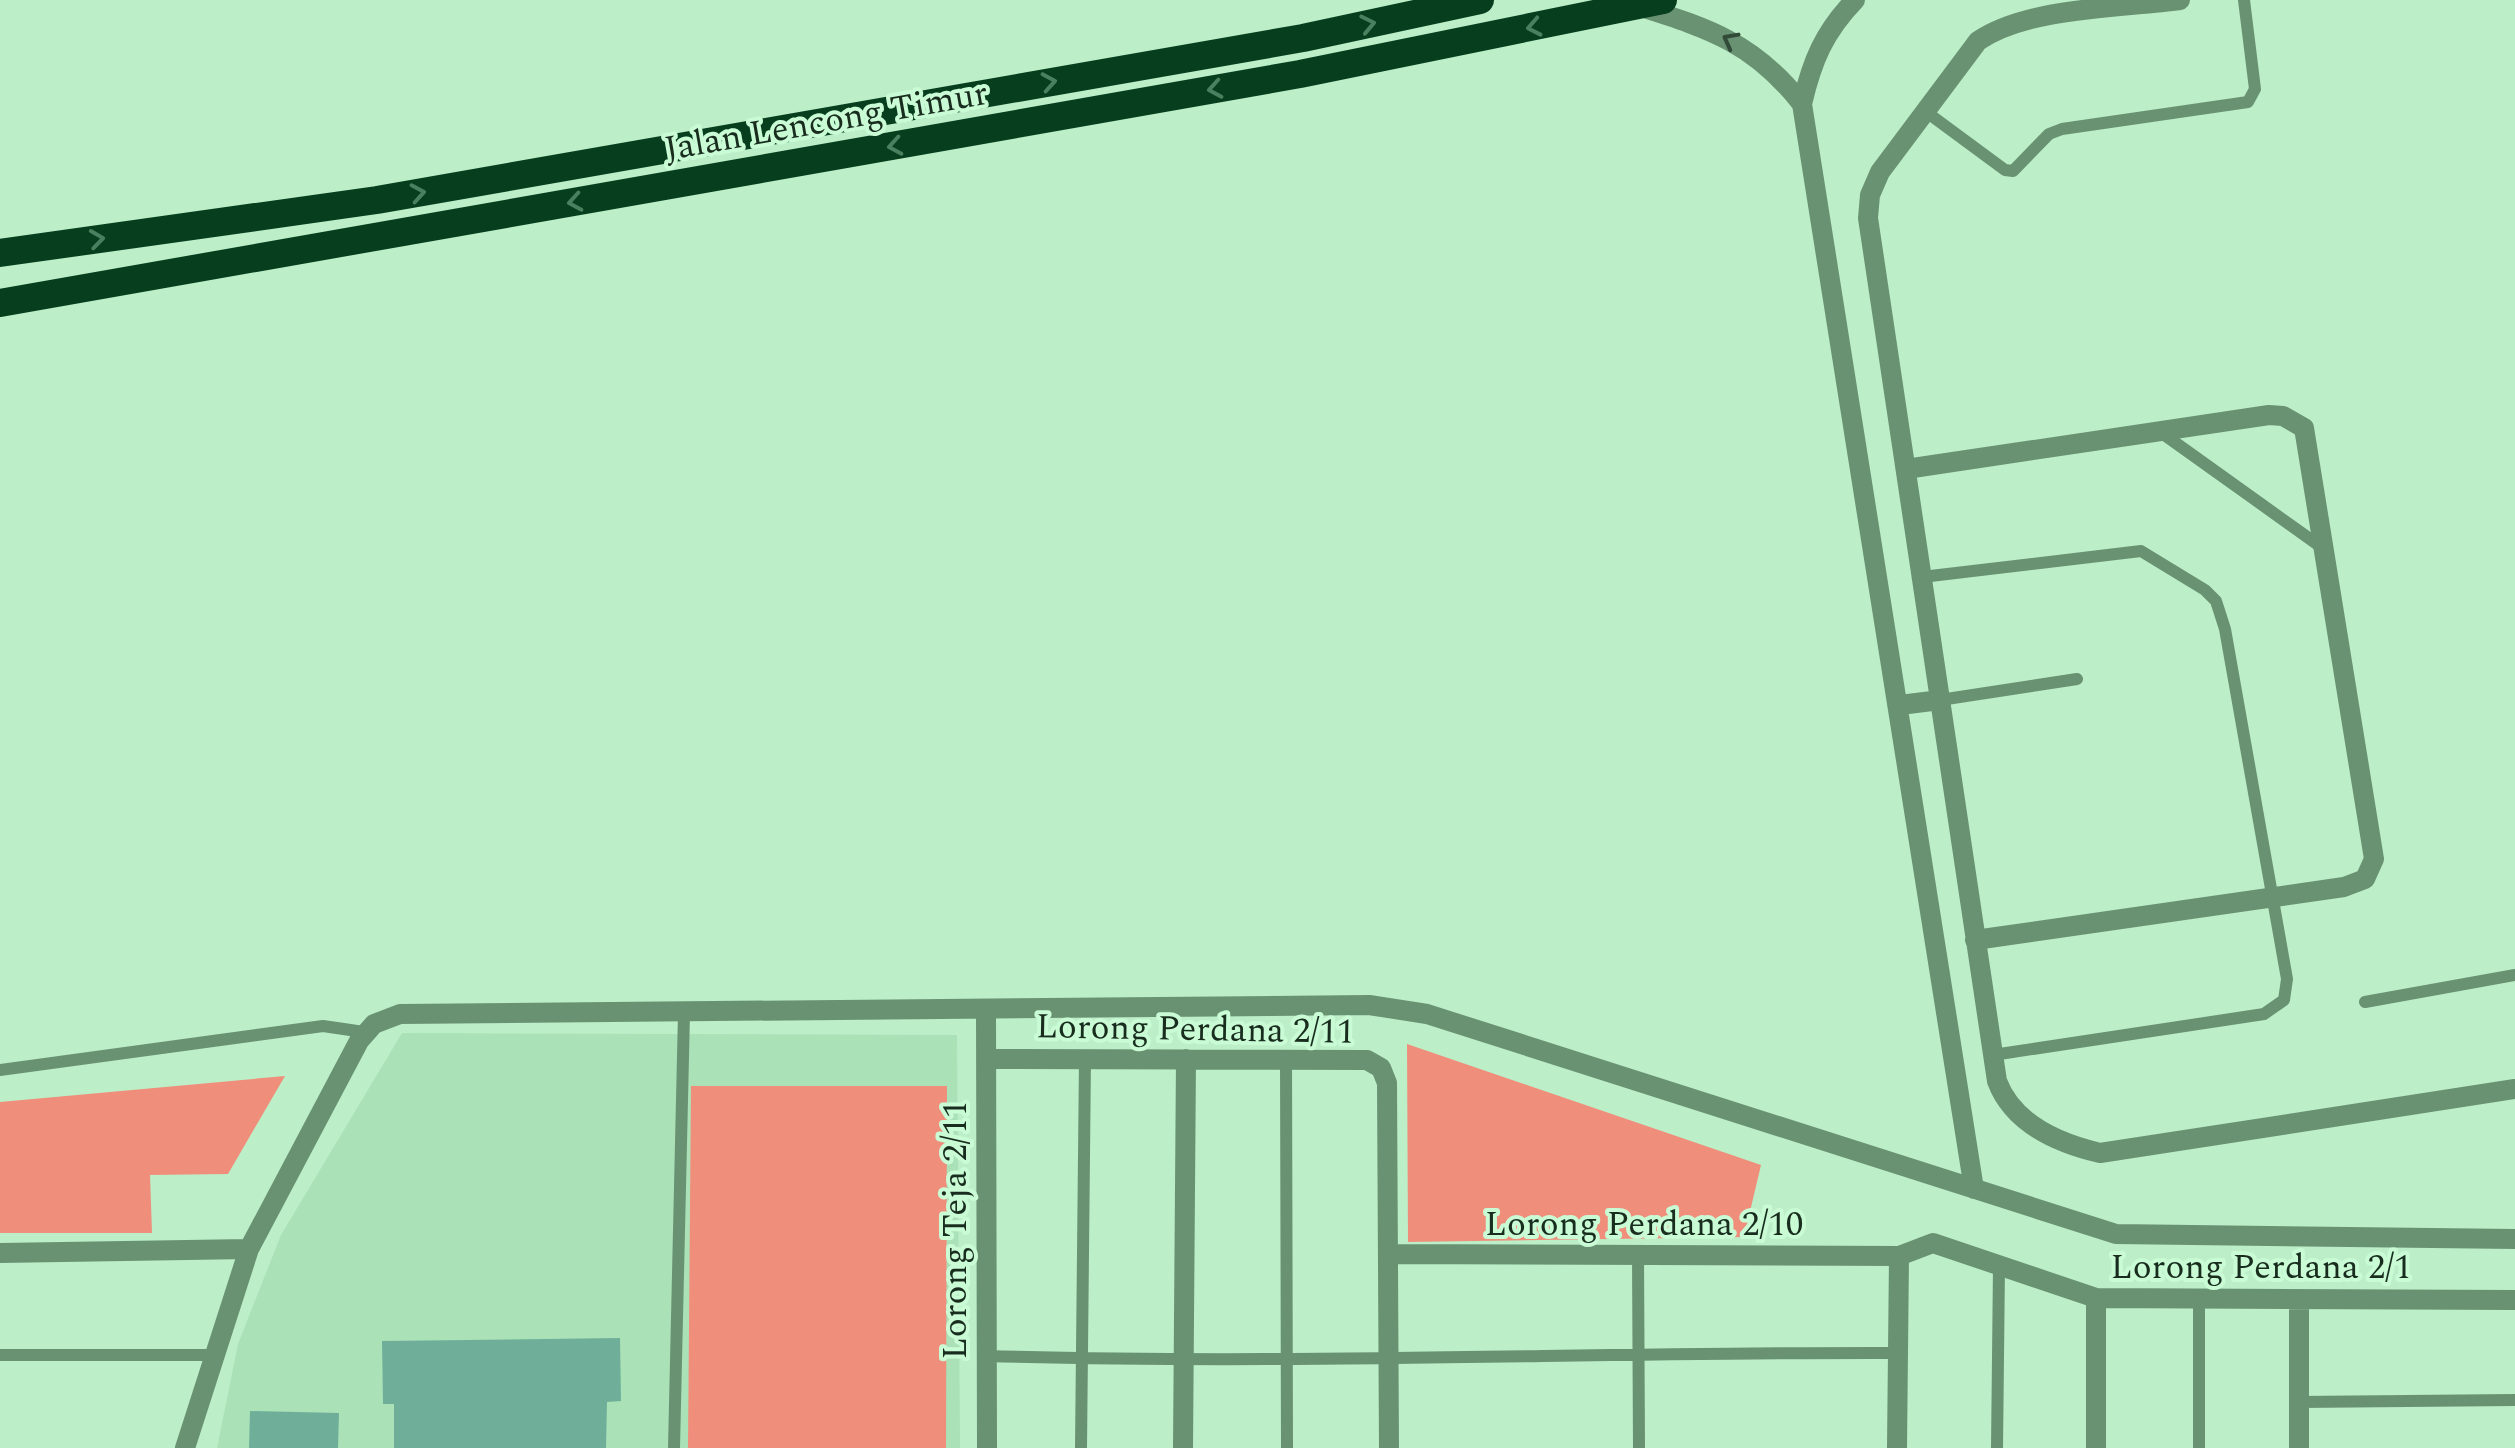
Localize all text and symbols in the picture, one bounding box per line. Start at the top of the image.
one-way arrow [1359,14,1376,35]
one-way arrow [1526,16,1543,37]
one-way arrow [1722,33,1740,52]
street label: Jalan Lencong Timur [660,67,992,176]
one-way arrow [1040,72,1057,93]
one-way arrow [1206,78,1223,99]
one-way arrow [886,135,903,156]
one-way arrow [410,183,426,204]
one-way arrow [566,191,583,212]
one-way arrow [88,230,105,251]
street label: Lorong Perdana 2/11 [1035,1000,1355,1059]
street label: Lorong Teja 2/11 [929,1101,982,1359]
street label: Lorong Perdana 2/10 [1485,1198,1803,1251]
street label: Lorong Perdana 2/1 [2111,1241,2411,1294]

